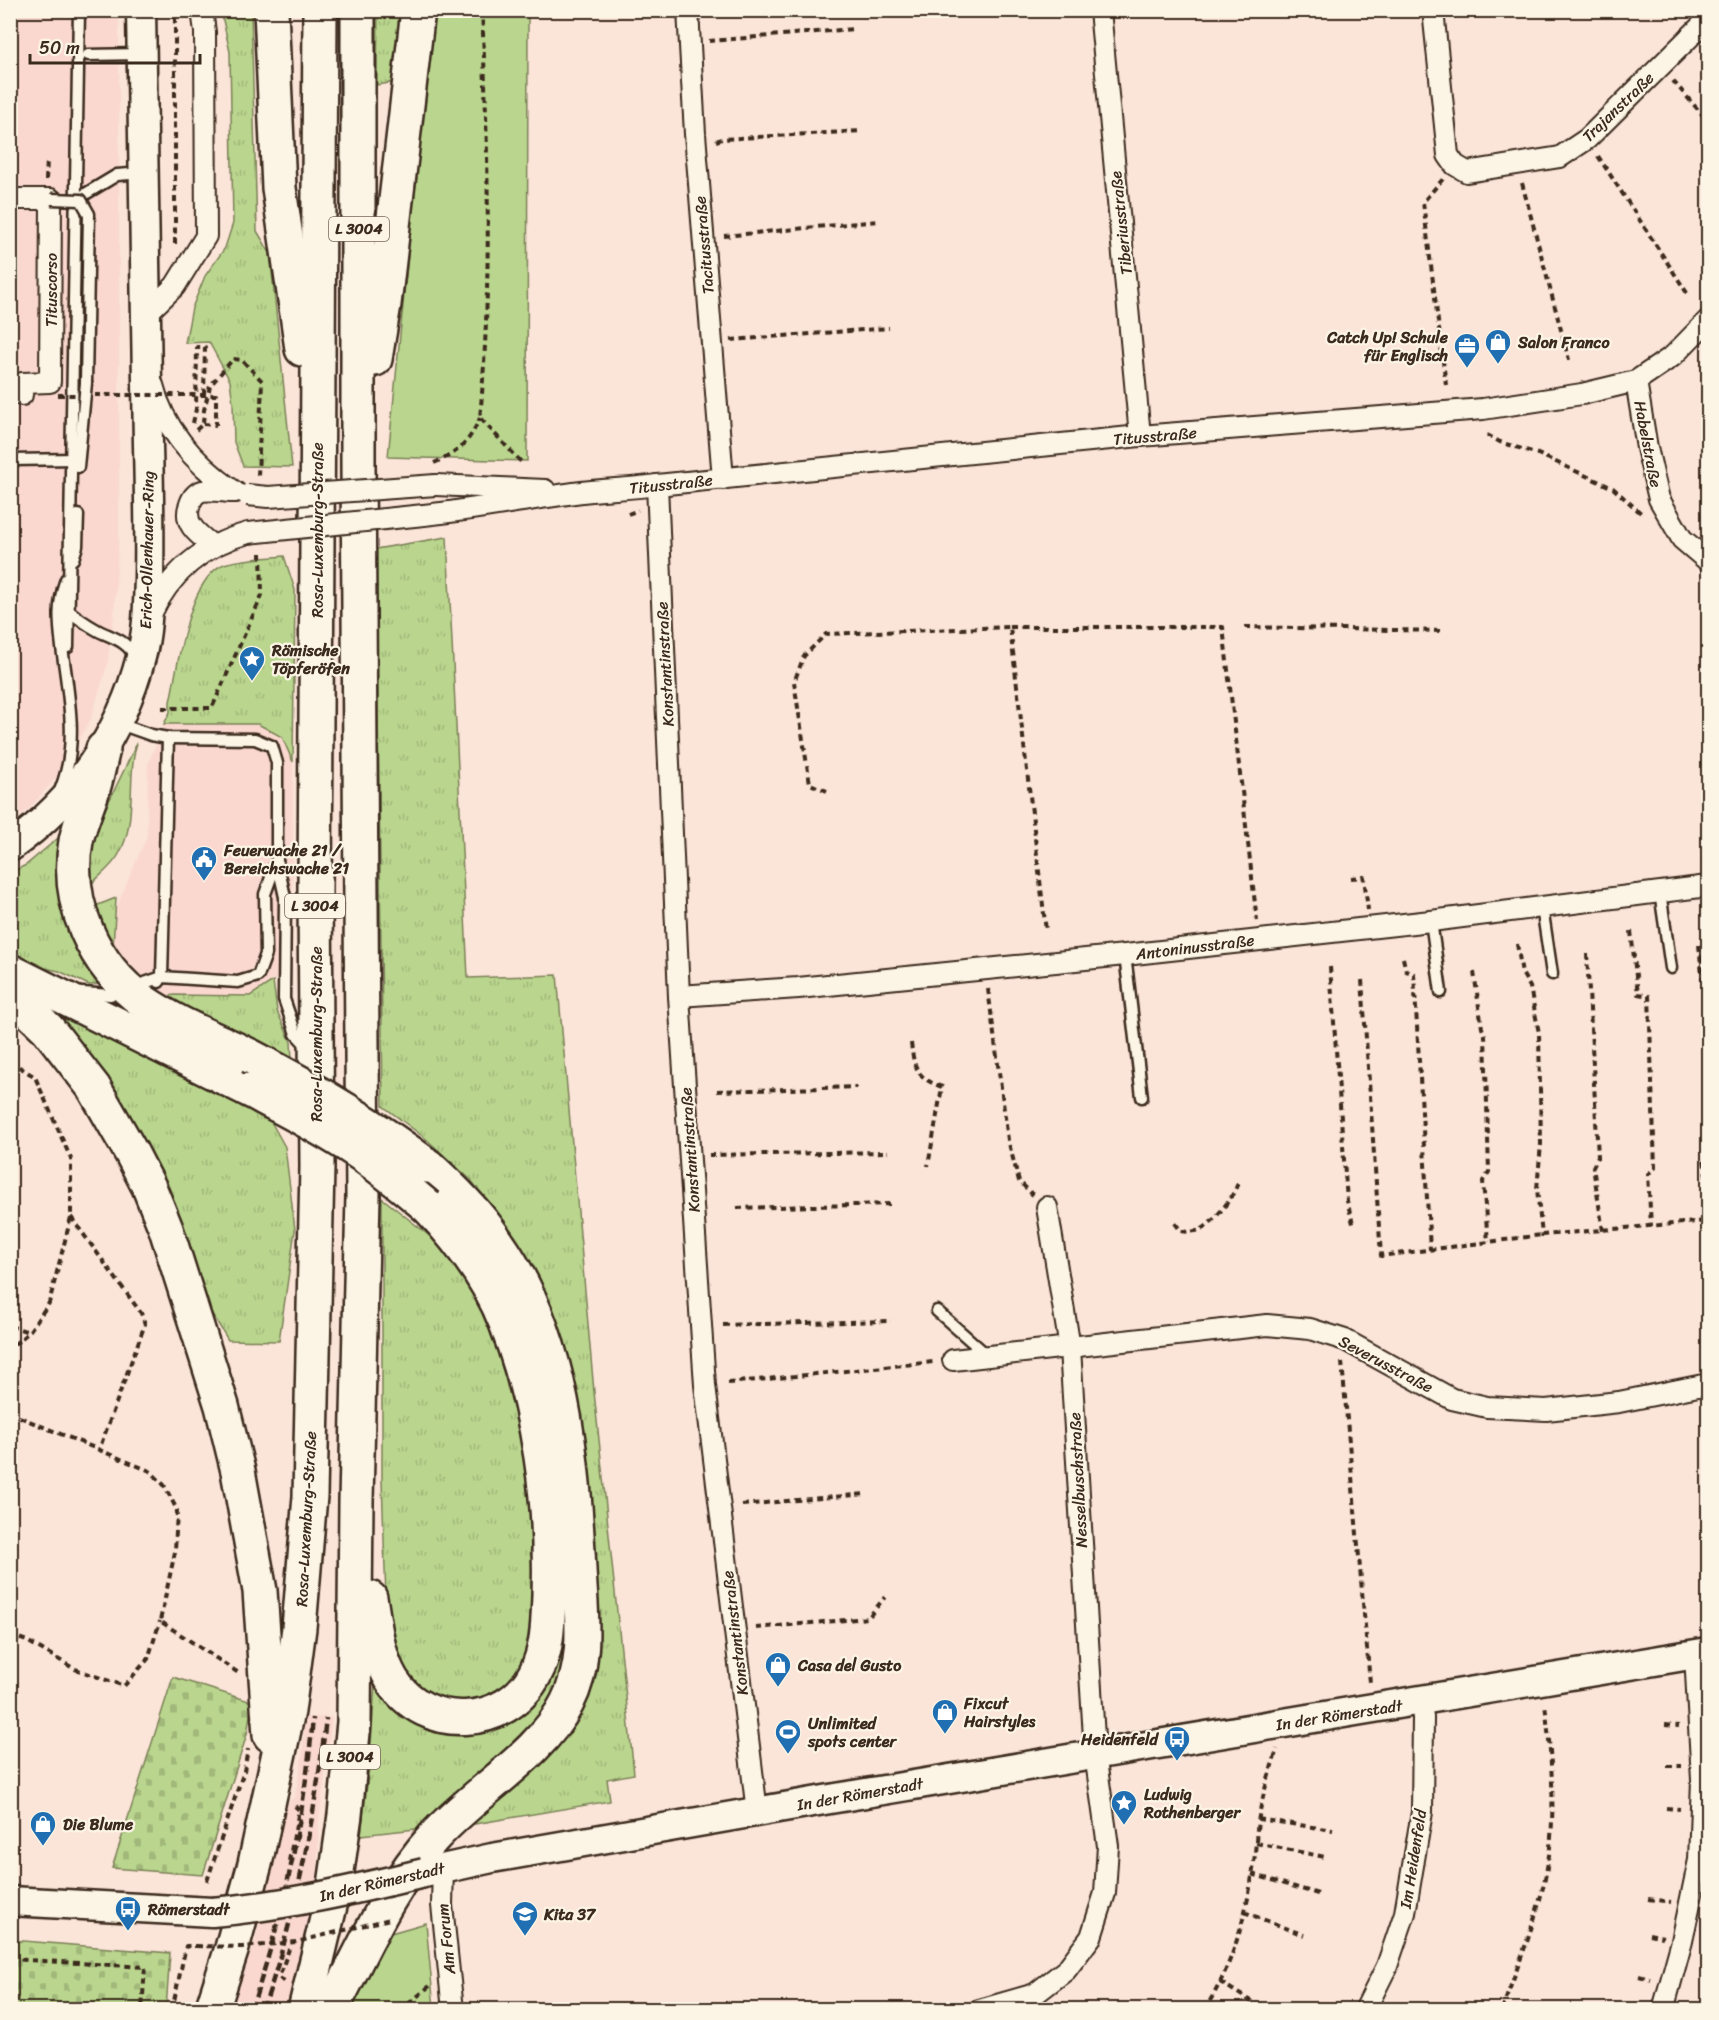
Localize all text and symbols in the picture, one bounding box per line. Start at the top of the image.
scale bar [30,27,200,65]
text: 50 m [39,32,80,64]
street label: Trajanstraße [1575,65,1661,149]
street label: Tiberiusstraße [1101,169,1141,276]
street label: Tacitusstraße [685,195,723,295]
road number: L 3004 [329,217,389,241]
street label: Tituscorso [37,253,66,327]
place label: Catch Up! Schule für Englisch [1326,323,1449,370]
shop icon: Salon Franco [1483,327,1513,365]
place label: Salon Franco [1517,328,1610,357]
office icon: Catch Up! Schule für Englisch [1452,331,1482,369]
street label: Habelstraße [1625,398,1671,490]
street label: Titusstraße [1112,418,1198,454]
street label: Rosa-Luxemburg-Straße [303,442,332,618]
street label: Titusstraße [628,465,714,503]
street label: Erich-Ollenhauer-Ring [131,471,163,629]
street label: Konstantinstraße [647,601,683,727]
place label: Römische Töpferöfen [271,636,350,683]
place icon: Römische Töpferöfen [237,644,267,682]
place label: Feuerwache 21 / Bereichswache 21 [223,836,349,883]
public building icon: Feuerwache 21 / Bereichswache 21 [189,844,219,882]
road number: L 3004 [285,894,345,918]
street label: Antoninusstraße [1133,925,1256,969]
street label: Rosa-Luxemburg-Straße [302,946,331,1122]
street label: Konstantinstraße [671,1087,709,1213]
street label: Severusstraße [1333,1327,1439,1401]
street label: Nesselbuschstraße [1060,1412,1096,1548]
street label: Rosa-Luxemburg-Straße [287,1431,325,1607]
street label: Konstantinstraße [713,1569,757,1697]
shop icon: Casa del Gusto [763,1650,793,1688]
place label: Casa del Gusto [797,1651,902,1680]
place label: Fixcut Hairstyles [963,1689,1036,1736]
street label: In der Römerstadt [1273,1691,1405,1739]
shop icon: Fixcut Hairstyles [930,1697,960,1735]
place label: Unlimited spots center [807,1709,898,1756]
sports icon: Unlimited spots center [773,1717,803,1755]
bus stop icon: Heidenfeld [1162,1724,1192,1762]
place label: Heidenfeld [1080,1725,1160,1754]
road number: L 3004 [320,1745,380,1769]
street label: In der Römerstadt [794,1769,926,1820]
place label: Ludwig Rothenberger [1143,1780,1241,1827]
place icon: Ludwig Rothenberger [1109,1788,1139,1826]
street label: Im Heidenfeld [1391,1806,1435,1912]
shop icon: Die Blume [28,1809,58,1847]
place label: Die Blume [63,1810,134,1839]
street label: In der Römerstadt [315,1853,448,1911]
bus stop icon: Römerstadt [113,1894,143,1932]
place label: Römerstadt [147,1895,231,1924]
school or university icon: Kita 37 [510,1899,540,1937]
place label: Kita 37 [543,1900,597,1929]
street label: Am Forum [428,1902,464,1977]

